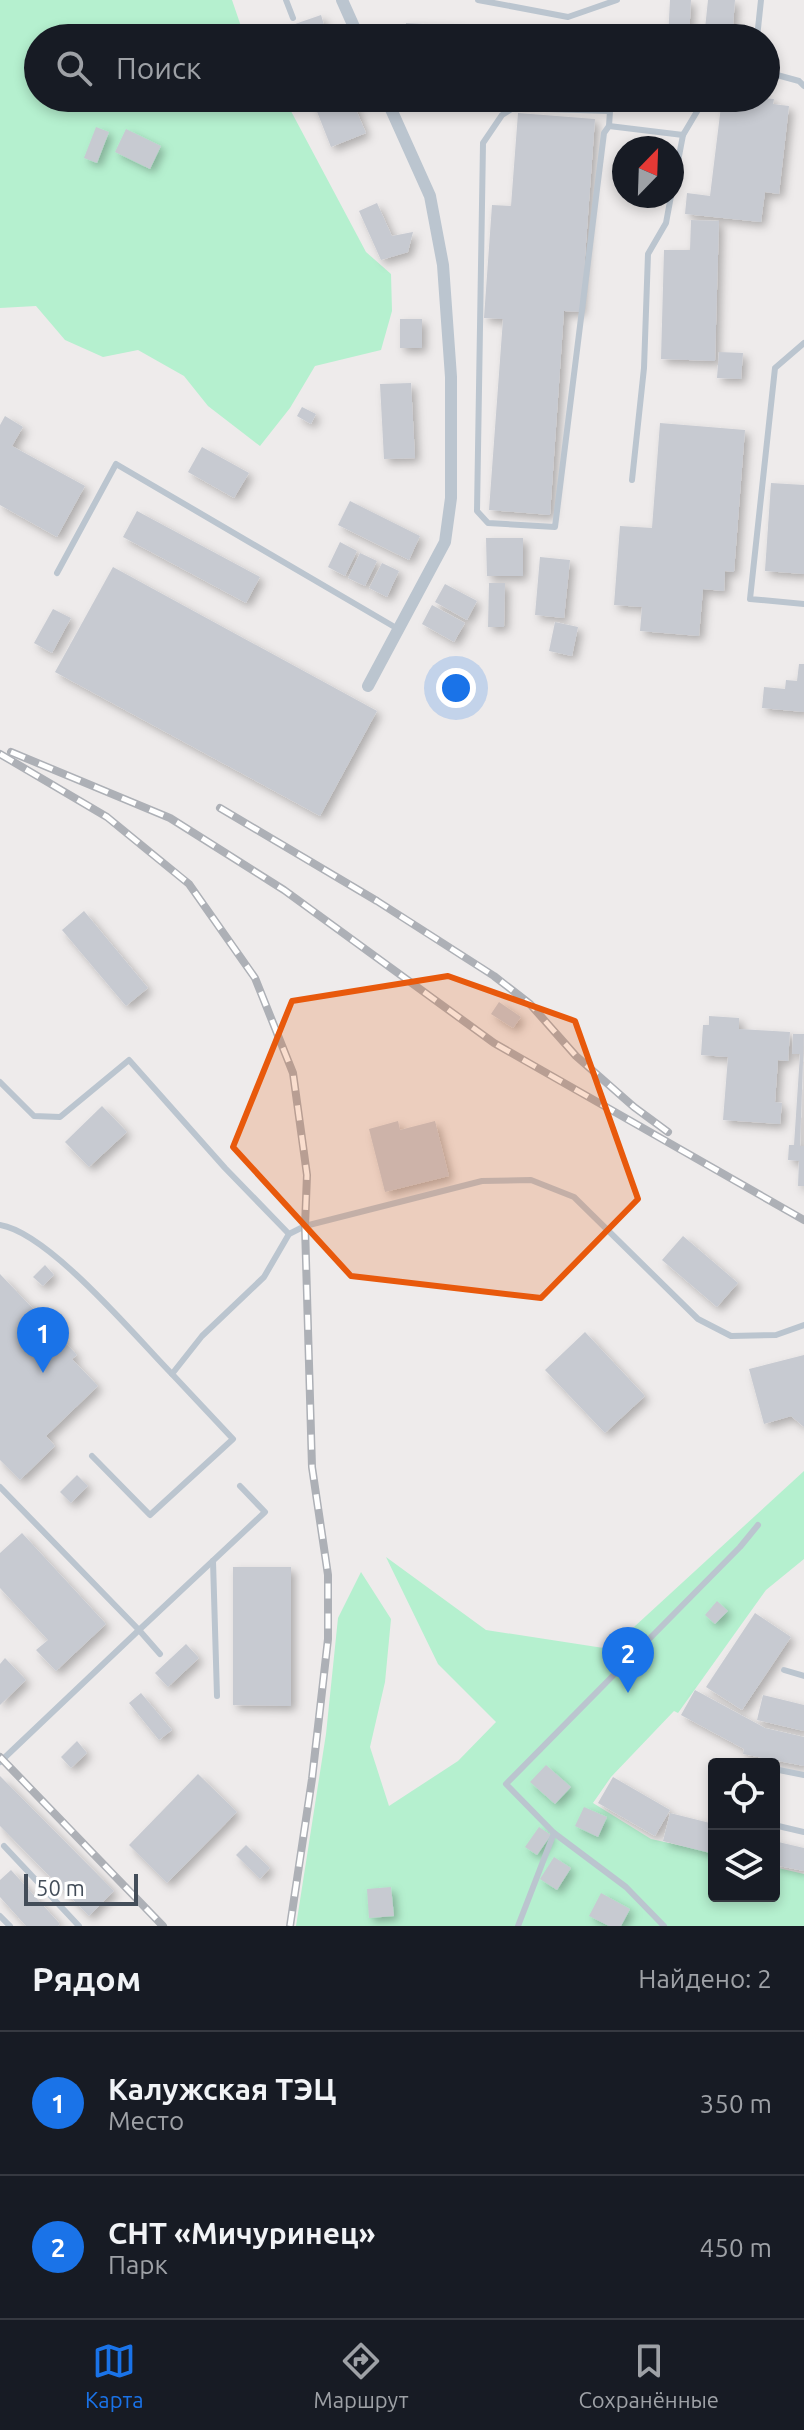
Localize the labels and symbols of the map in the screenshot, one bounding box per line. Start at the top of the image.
north arrow [612,136,684,208]
your location [436,668,476,708]
pin: 1 [17,1307,69,1373]
pin: 2 [602,1627,654,1693]
scale bar [24,1870,138,1906]

